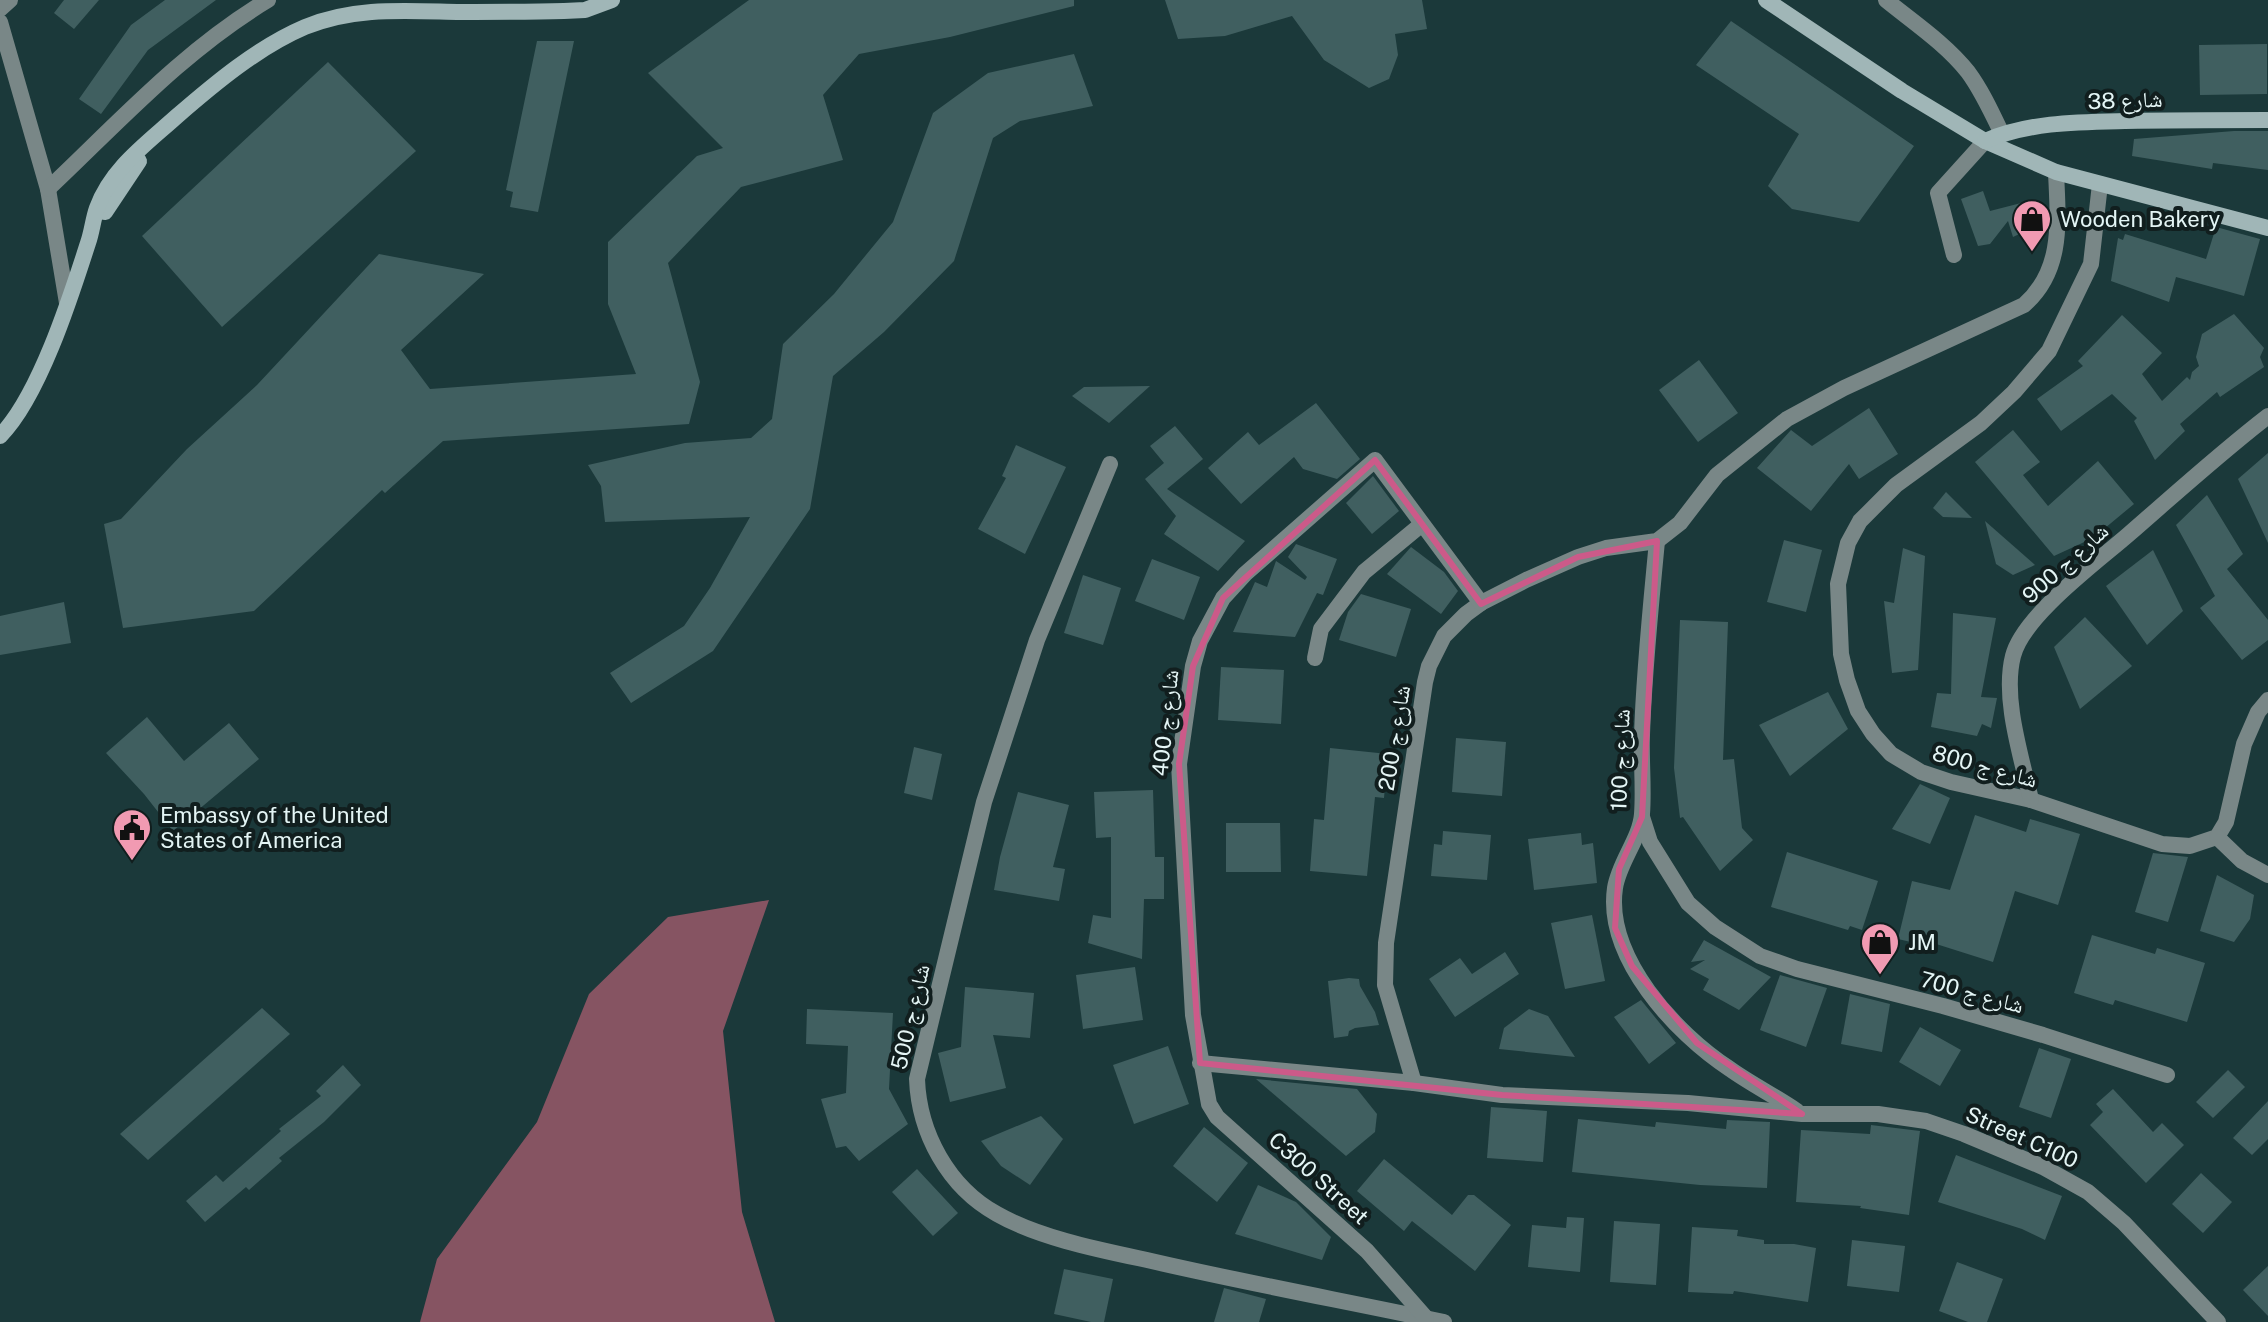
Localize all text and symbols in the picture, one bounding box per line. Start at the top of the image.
street label: شارع 38 [2087,86,2163,115]
shop icon: Wooden Bakery [2011,198,2053,253]
place label: Wooden Bakery [2060,206,2221,232]
street label: شارع ج 900 [2017,518,2114,609]
street label: شارع ج 400 [1146,668,1185,778]
street label: شارع ج 200 [1373,683,1416,793]
street label: شارع ج 100 [1605,708,1636,812]
street label: شارع ج 800 [1930,740,2040,793]
place label: Embassy of the United States of America [160,802,389,853]
public building icon: Embassy of the United States of America [111,807,153,862]
shop icon: JM [1859,921,1901,976]
place label: JM [1908,929,1936,955]
street label: شارع ج 500 [885,962,936,1072]
street label: شارع ج 700 [1917,966,2027,1019]
street label: Street C100 [1962,1101,2082,1173]
street label: C300 Street [1264,1126,1374,1230]

